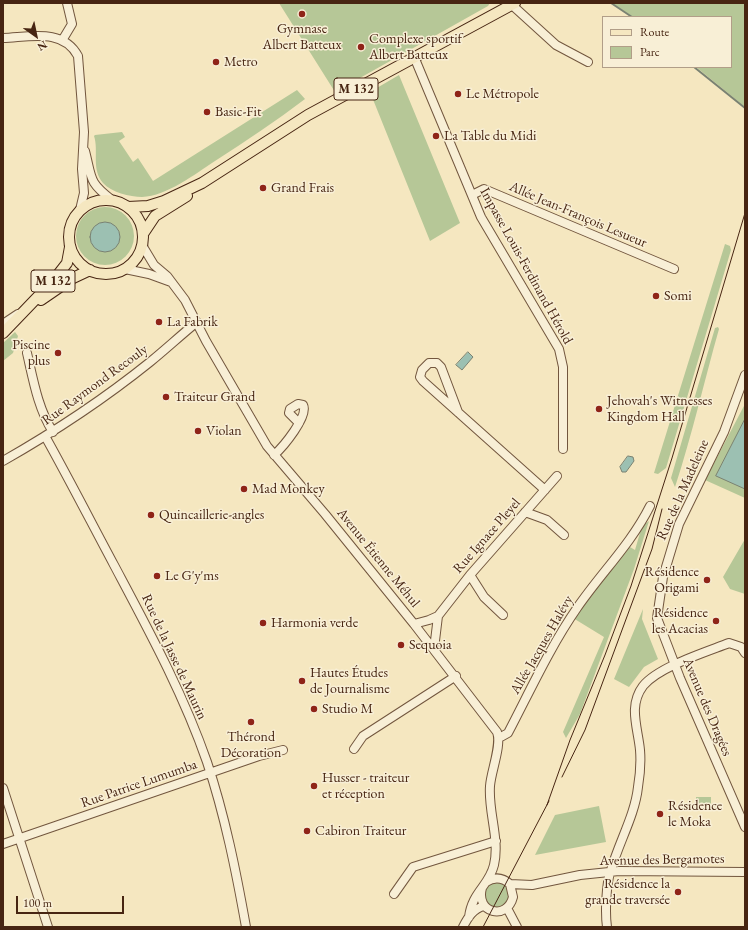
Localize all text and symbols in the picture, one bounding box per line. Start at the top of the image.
marker: Gymnase Albert Batteux [297,9,307,19]
north arrow [16,16,56,56]
legend [602,16,732,68]
place label: Gymnase Albert Batteux [262,21,342,54]
text: Route [640,24,669,40]
place label: Complexe sportif Albert Batteux [369,31,462,64]
text: N [35,38,50,54]
marker: Complexe sportif Albert Batteux [356,42,366,52]
text: Parc [640,44,660,60]
place label: Metro [224,54,258,70]
marker: Metro [211,57,221,67]
road number: M 132 [334,78,378,100]
place label: Le Métropole [466,86,539,102]
marker: Le Métropole [453,89,463,99]
place label: Basic-Fit [215,104,261,120]
marker: Basic-Fit [202,107,212,117]
place label: La Table du Midi [444,128,536,144]
marker: La Table du Midi [431,131,441,141]
street label: Allée Jean-François Lesueur [507,178,649,252]
place label: Grand Frais [271,180,334,196]
marker: Grand Frais [258,183,268,193]
street label: Impasse Louis-Ferdinand Hérold [476,185,576,347]
road number: M 132 [31,270,75,292]
place label: Somi [664,288,692,304]
marker: Somi [651,291,661,301]
place label: La Fabrik [167,314,218,330]
marker: La Fabrik [154,317,164,327]
place label: Piscine plus [12,337,50,370]
street label: Rue Raymond Recouly [39,341,151,429]
marker: Piscine plus [53,348,63,358]
place label: Traiteur Grand [174,389,255,405]
marker: Traiteur Grand [161,392,171,402]
place label: Jehovah's Witnesses Kingdom Hall [607,393,712,426]
marker: Jehovah's Witnesses Kingdom Hall [594,404,604,414]
place label: Violan [206,423,242,439]
marker: Violan [193,426,203,436]
street label: Rue de la Madeleine [653,437,713,543]
place label: Mad Monkey [252,481,325,497]
marker: Mad Monkey [239,484,249,494]
street label: Rue Ignace Pleyel [450,495,524,577]
street label: Avenue Étienne Méhul [333,505,423,611]
place label: Quincaillerie-angles [159,507,264,523]
marker: Quincaillerie-angles [146,510,156,520]
place label: Résidence Origami [645,564,699,596]
place label: Le G'y'ms [165,568,219,584]
marker: Le G'y'ms [152,571,162,581]
marker: Résidence Origami [702,575,712,585]
street label: Rue de la Jasse de Maurin [138,592,210,722]
street label: Allée Jacques Halévy [507,593,577,697]
place label: Résidence les Acacias [652,605,708,638]
place label: Harmonia verde [271,615,358,631]
marker: Résidence les Acacias [711,616,721,626]
marker: Harmonia verde [258,618,268,628]
place label: Sequoia [409,637,451,653]
marker: Sequoia [396,640,406,650]
street label: Avenue des Dragées [679,655,735,759]
place label: Hautes Études de Journalisme [310,665,390,698]
marker: Hautes Études de Journalisme [297,676,307,686]
place label: Studio M [322,701,373,717]
marker: Studio M [309,704,319,714]
marker: Thérond Décoration [246,717,256,727]
place label: Thérond Décoration [221,729,281,762]
street label: Rue Patrice Lumumba [79,756,199,812]
place label: Husser - traiteur et réception [322,770,409,802]
marker: Husser - traiteur et réception [309,781,319,791]
place label: Résidence le Moka [668,798,722,830]
marker: Résidence le Moka [655,809,665,819]
place label: Cabiron Traiteur [315,823,407,839]
marker: Cabiron Traiteur [302,826,312,836]
street label: Avenue des Bergamotes [599,851,725,869]
place label: Résidence la grande traversée [585,876,670,908]
marker: Résidence la grande traversée [673,887,683,897]
scale bar [18,888,126,914]
text: 100 m [23,895,52,911]

